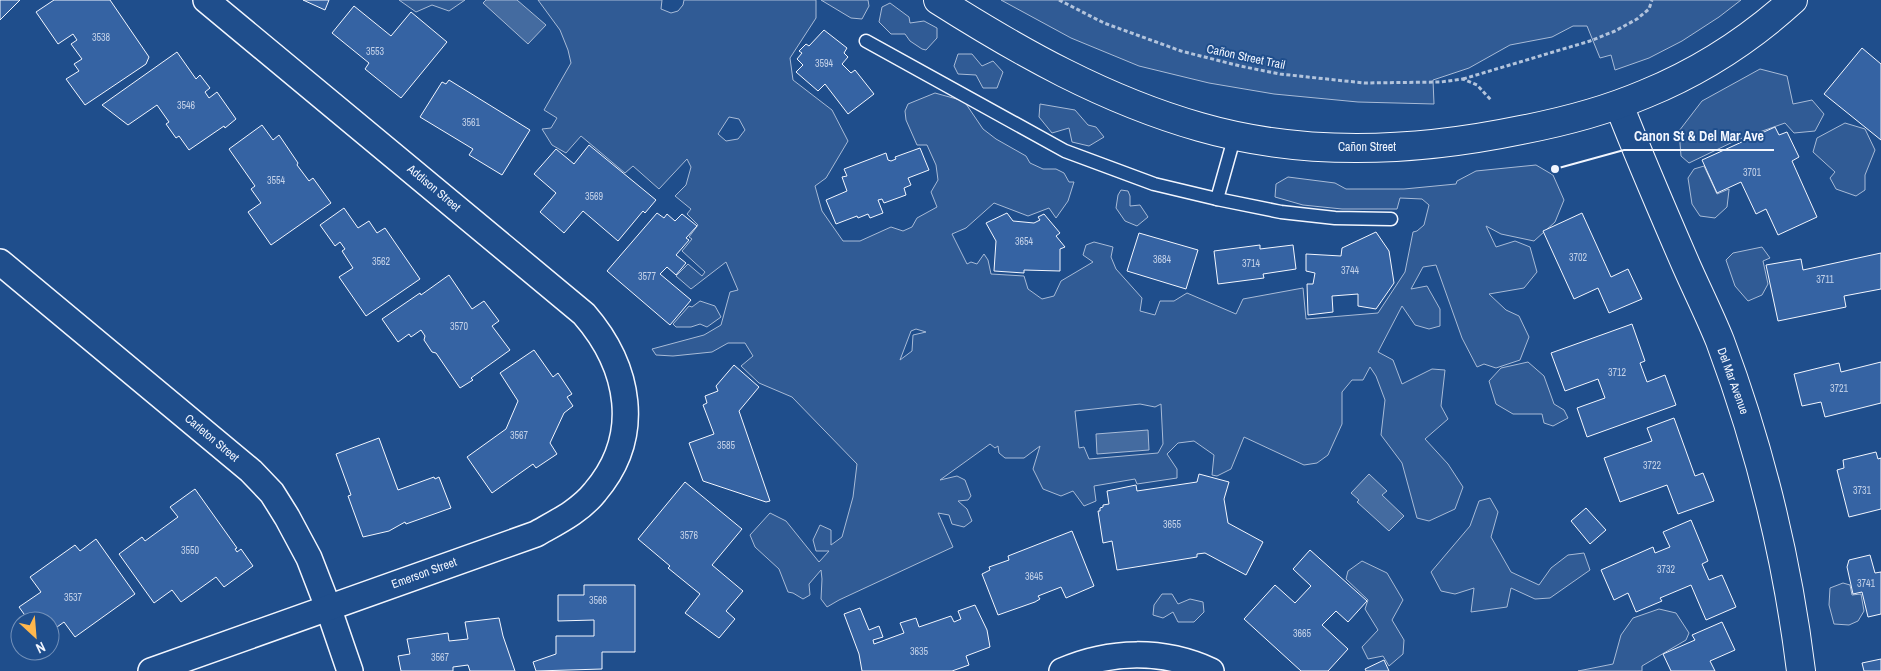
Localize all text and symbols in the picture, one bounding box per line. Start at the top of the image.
house number: 3538 [92,31,111,44]
street label: Cañon Street Trail [1205,41,1287,73]
house number: 3553 [366,45,385,58]
house number: 3594 [815,57,834,70]
house number: 3546 [177,99,196,112]
house number: 3561 [462,116,481,129]
callout: Canon St & Del Mar Ave [1624,121,1774,150]
text: Canon St & Del Mar Ave [1634,127,1764,145]
street label: Cañon Street [1338,139,1396,155]
street label: Addison Street [403,160,464,215]
house number: 3701 [1743,166,1762,179]
house number: 3554 [267,174,286,187]
house number: 3569 [585,190,604,203]
house number: 3654 [1015,235,1034,248]
house number: 3702 [1569,251,1588,264]
house number: 3684 [1153,253,1172,266]
house number: 3562 [372,255,391,268]
house number: 3714 [1242,257,1261,270]
house number: 3744 [1341,264,1360,277]
house number: 3577 [638,270,657,283]
house number: 3711 [1816,273,1834,286]
house number: 3570 [450,320,469,333]
street label: Del Mar Avenue [1714,345,1752,417]
house number: 3712 [1608,366,1627,379]
house number: 3721 [1830,382,1849,395]
street label: Carleton Street [182,411,243,466]
house number: 3567 [510,429,529,442]
house number: 3585 [717,439,736,452]
house number: 3722 [1643,459,1662,472]
house number: 3731 [1853,484,1872,497]
house number: 3655 [1163,518,1182,531]
house number: 3576 [680,529,699,542]
house number: 3550 [181,544,200,557]
street label: Emerson Street [389,554,459,592]
house number: 3732 [1657,563,1676,576]
house number: 3645 [1025,570,1044,583]
house number: 3741 [1857,577,1876,590]
house number: 3537 [64,591,83,604]
house number: 3566 [589,594,608,607]
north arrow [10,611,60,661]
house number: 3665 [1293,627,1312,640]
text: N [33,638,48,658]
house number: 3635 [910,645,929,658]
house number: 3567 [431,651,450,664]

